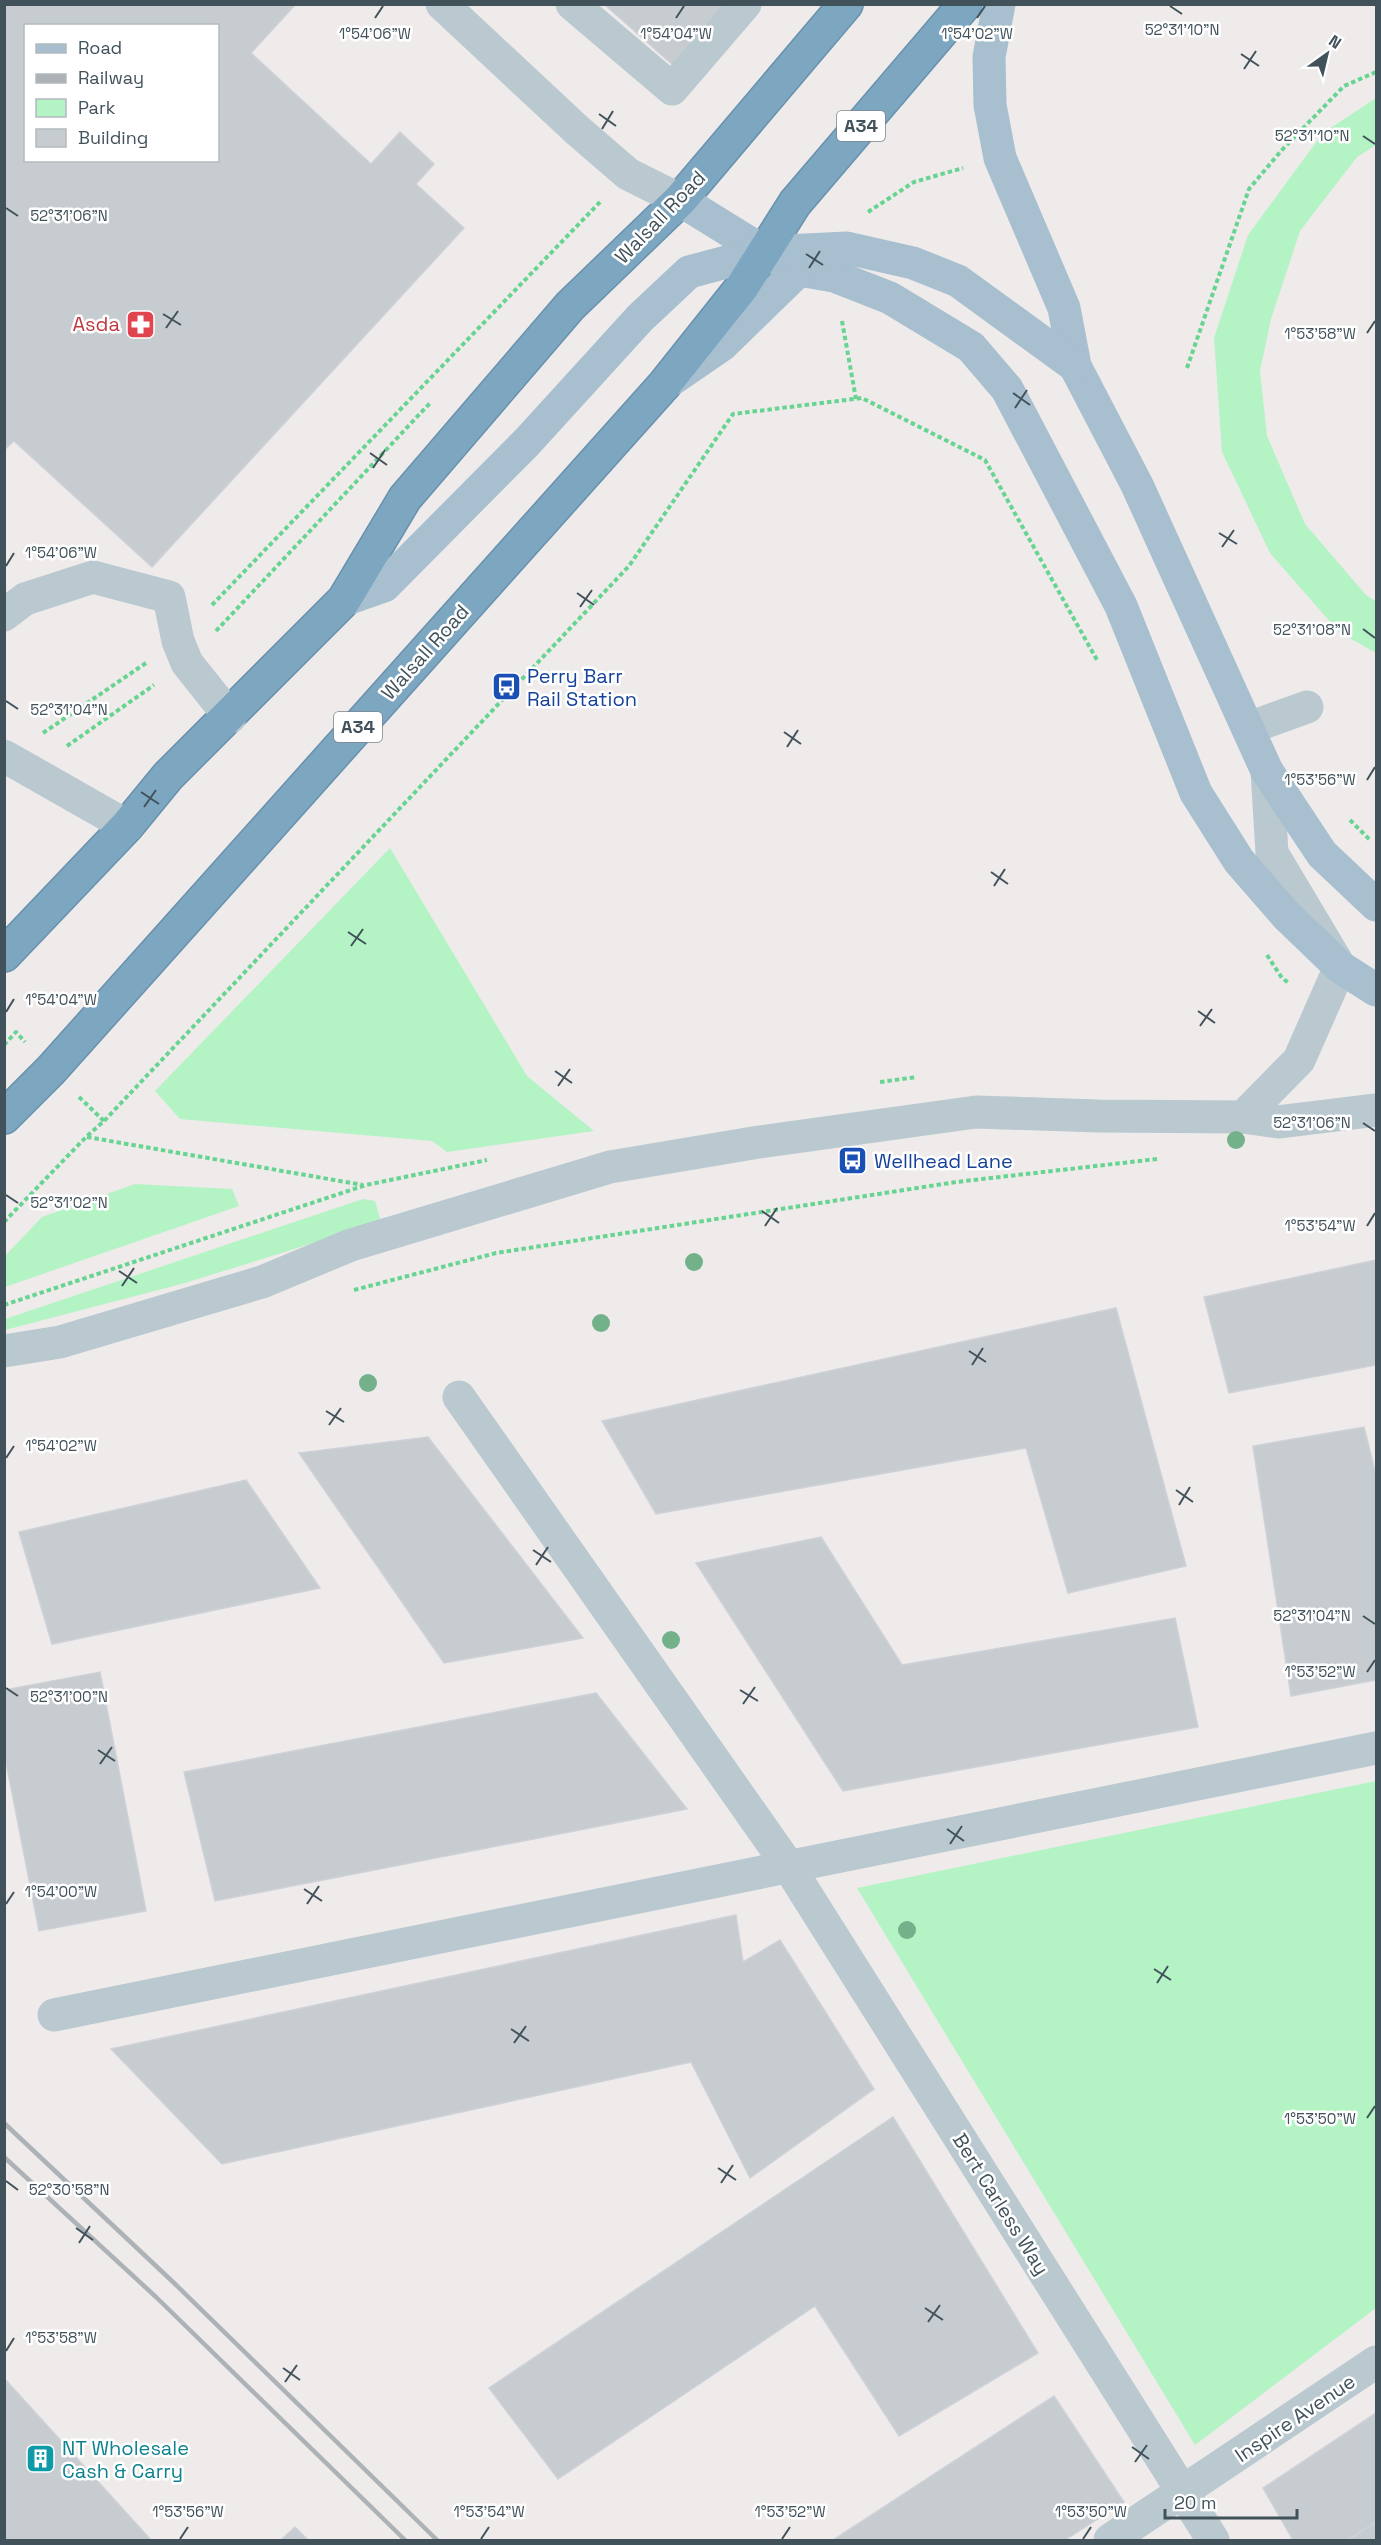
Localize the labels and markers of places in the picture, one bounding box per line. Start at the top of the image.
pharmacy icon: Asda [125,308,157,340]
place label: Asda [72,311,120,337]
place label: Perry Barr Rail Station [527,663,637,712]
bus stop icon: Perry Barr Rail Station [490,671,522,703]
bus stop icon: Wellhead Lane [837,1145,869,1177]
place label: Wellhead Lane [874,1148,1013,1174]
place label: NT Wholesale Cash & Carry [62,2435,189,2484]
building icon: NT Wholesale Cash & Carry [25,2443,57,2475]

